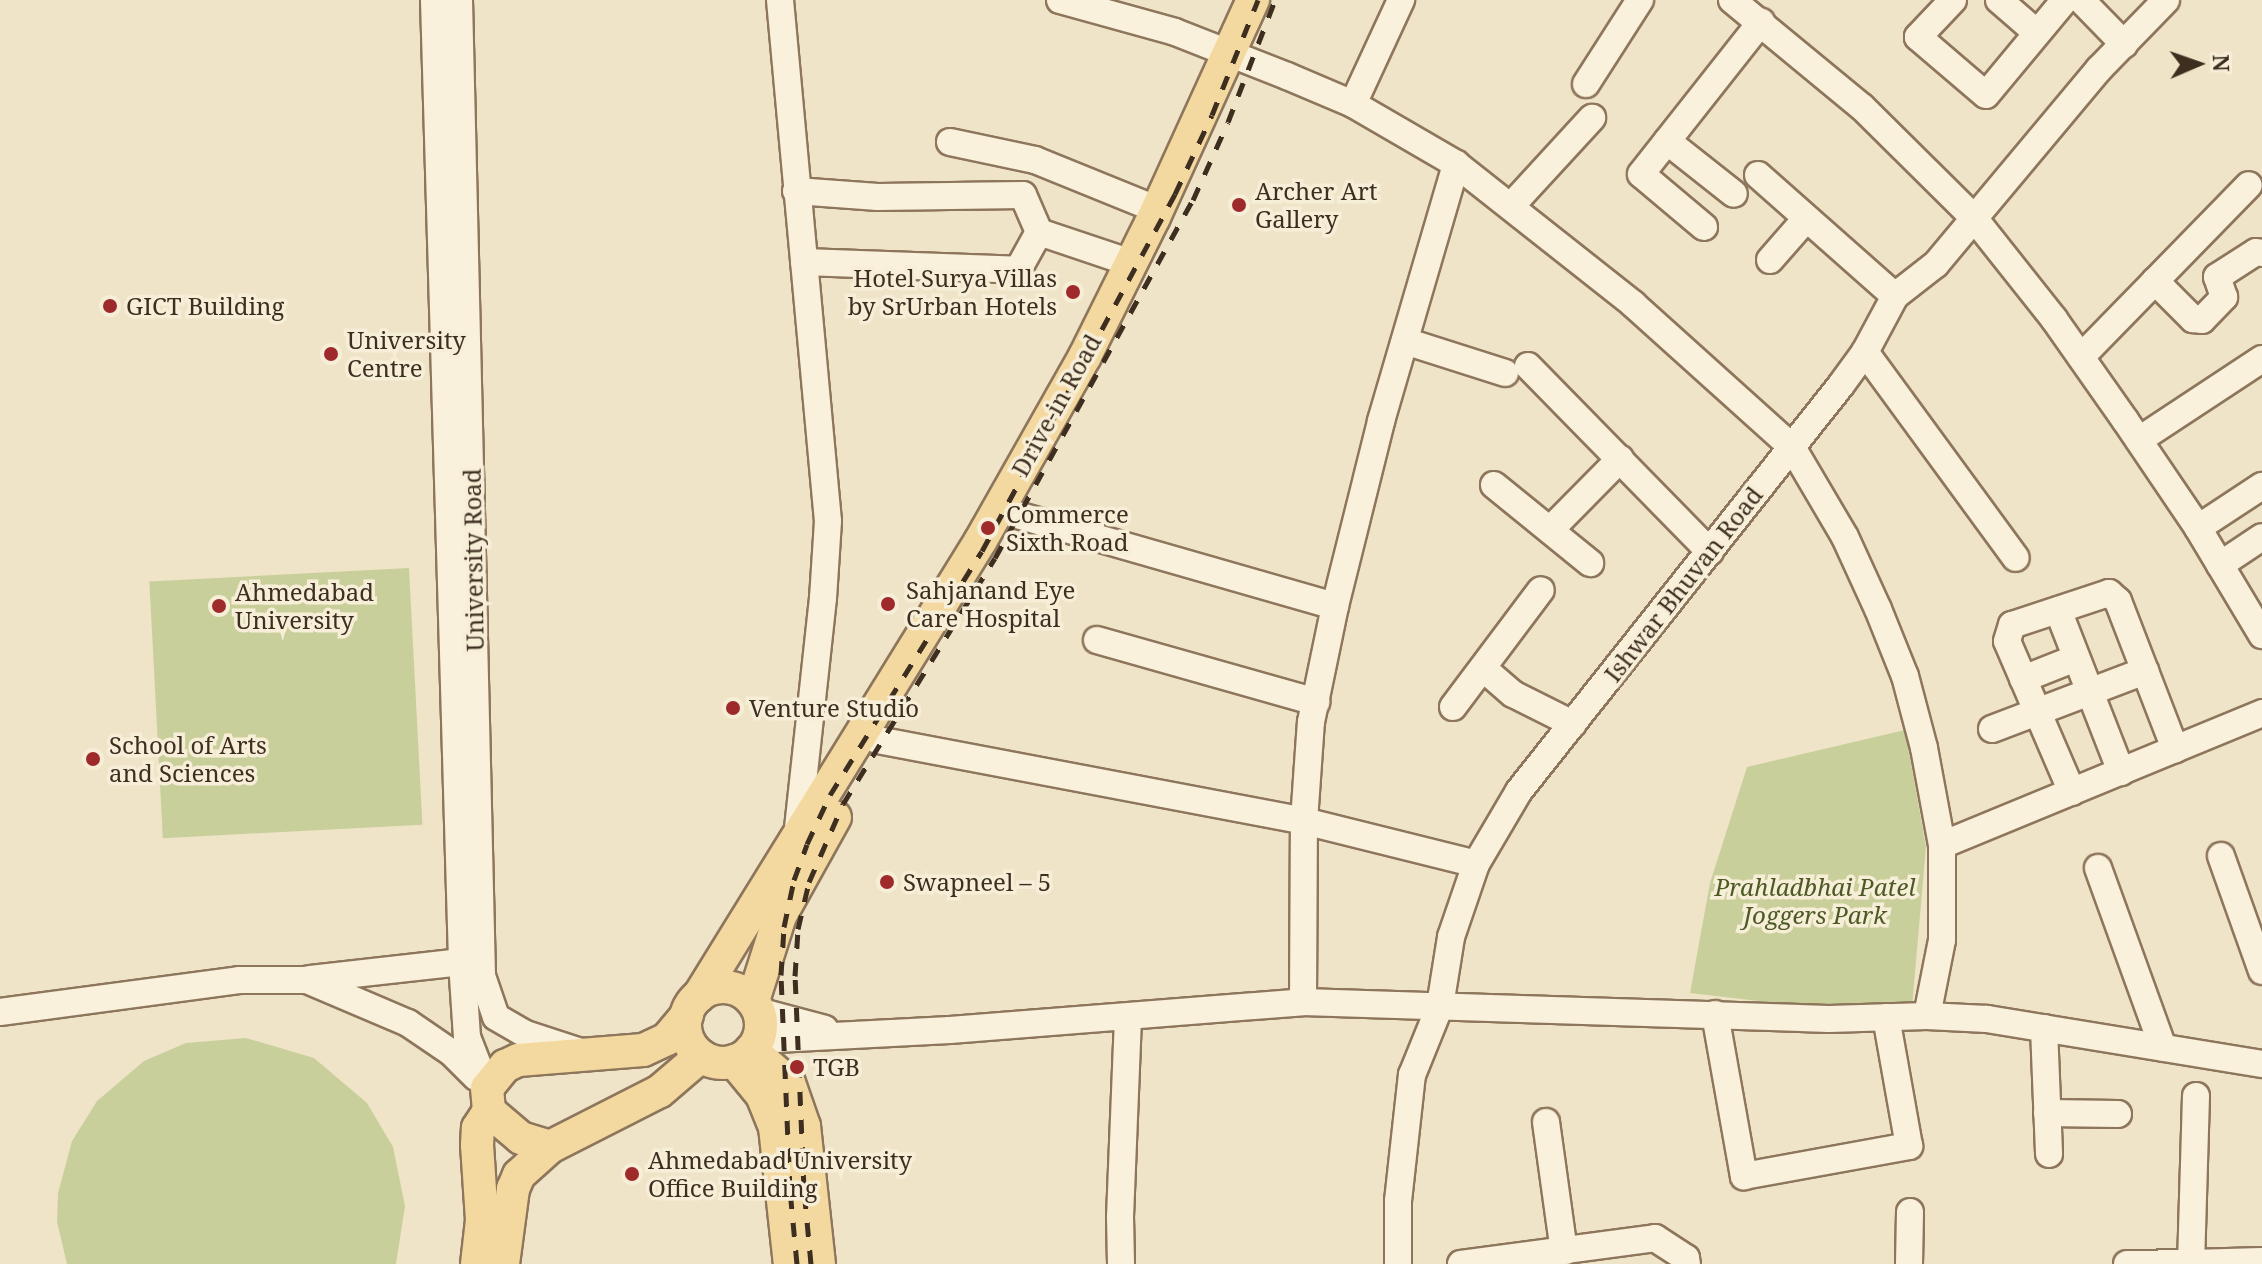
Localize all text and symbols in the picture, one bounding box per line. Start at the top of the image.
north arrow [2158,24,2238,104]
text: N [2207,54,2237,72]
place label: Archer Art Gallery [1255,177,1377,233]
marker: Archer Art Gallery [1230,196,1248,214]
place label: Hotel Surya Villas by SrUrban Hotels [848,264,1057,320]
marker: Hotel Surya Villas by SrUrban Hotels [1064,283,1082,301]
place label: GICT Building [126,292,284,320]
marker: GICT Building [101,297,119,315]
place label: University Centre [347,326,466,382]
street label: Drive-in Road [1005,329,1107,481]
marker: University Centre [322,345,340,363]
street label: University Road [457,468,489,652]
street label: Ishwar Bhuvan Road [1598,481,1768,687]
place label: Commerce Sixth Road [1006,500,1129,556]
marker: Commerce Sixth Road [977,517,999,539]
place label: Sahjanand Eye Care Hospital [906,576,1075,632]
place label: Ahmedabad University [235,578,374,634]
marker: Sahjanand Eye Care Hospital [877,593,899,615]
marker: Ahmedabad University [210,597,228,615]
place label: Venture Studio [749,694,919,722]
marker: Venture Studio [724,699,742,717]
place label: School of Arts and Sciences [109,731,267,787]
marker: School of Arts and Sciences [84,750,102,768]
place label: Swapneel – 5 [903,868,1051,896]
marker: Swapneel – 5 [878,873,896,891]
park label: Prahladbhai Patel Joggers Park [1714,873,1916,929]
place label: TGB [813,1053,860,1081]
marker: TGB [788,1058,806,1076]
place label: Ahmedabad University Office Building [648,1146,912,1202]
marker: Ahmedabad University Office Building [623,1165,641,1183]

